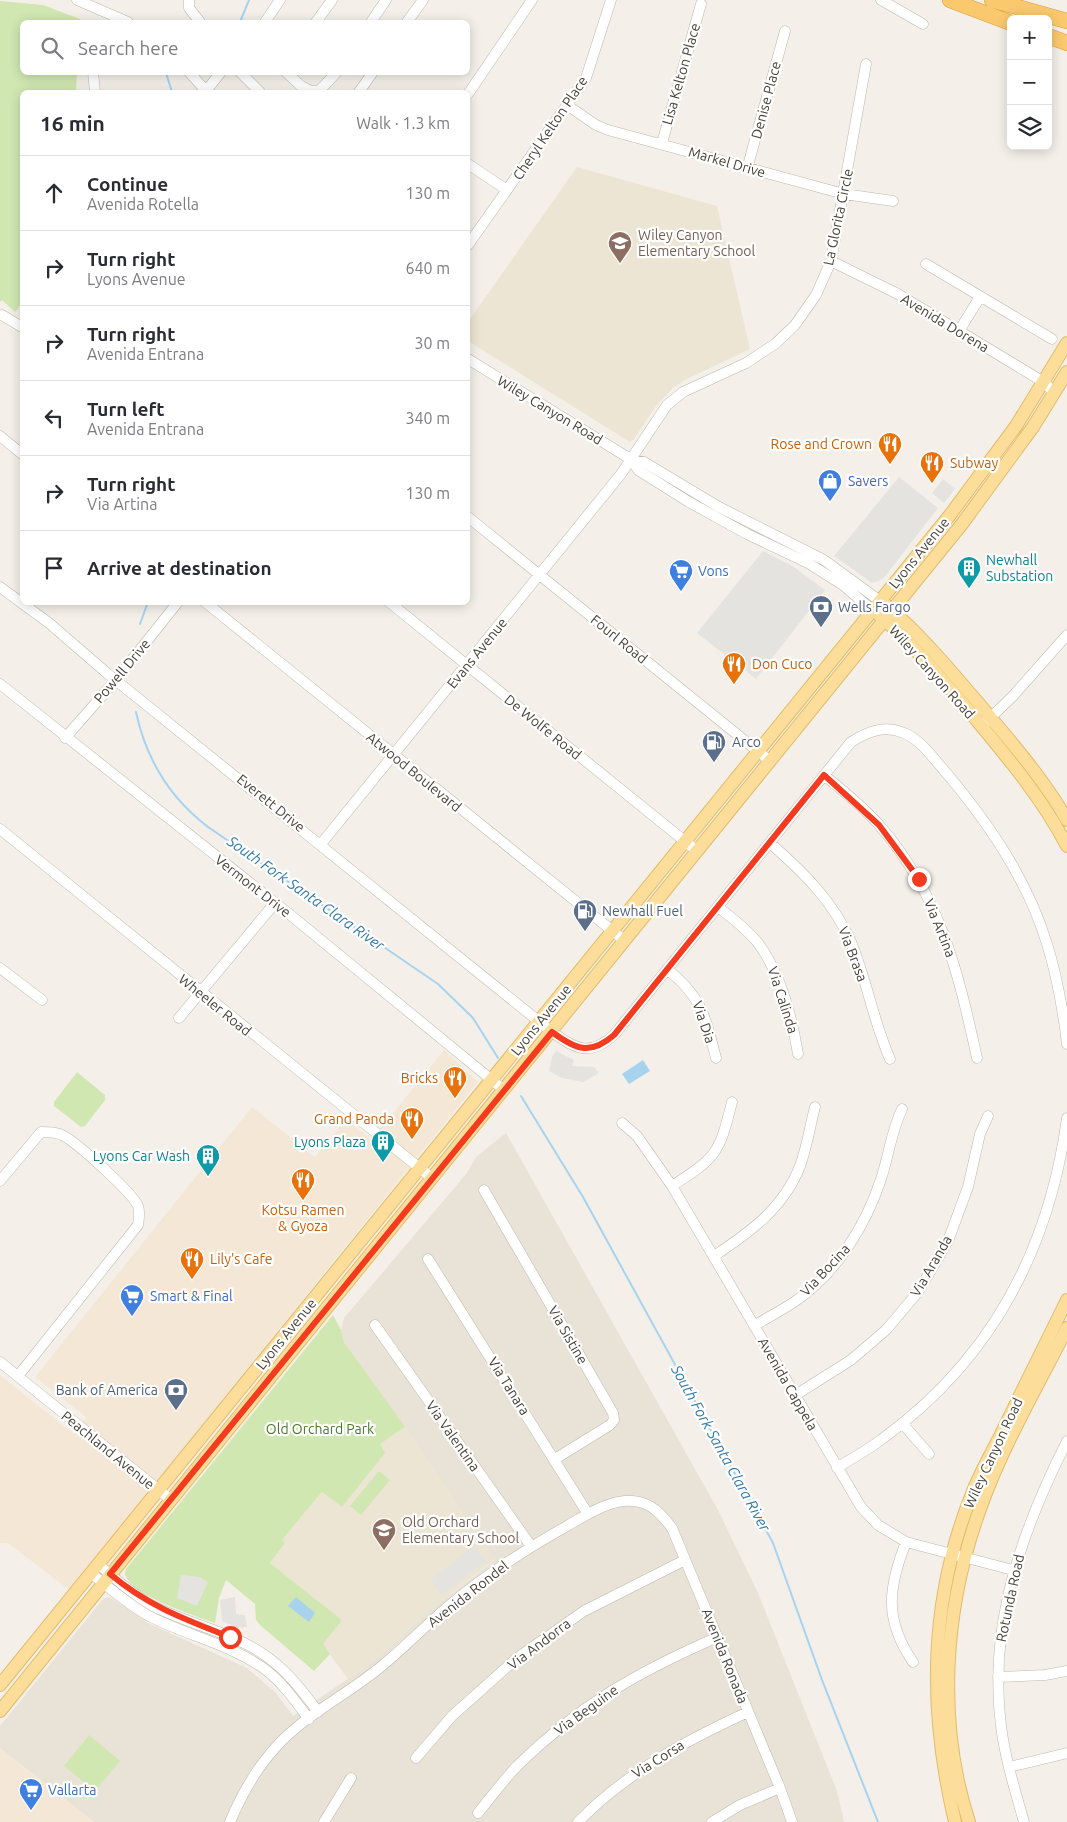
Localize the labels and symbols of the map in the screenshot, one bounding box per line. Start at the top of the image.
street label: Lisa Kelton Place [659,21,703,127]
street label: Denise Place [748,60,784,140]
street label: Cheryl Kelton Place [509,73,591,183]
street label: Markel Drive [687,143,767,181]
street label: La Glorita Circle [820,167,856,267]
place label: Wiley Canyon Elementary School [638,227,756,259]
school or university icon: Wiley Canyon Elementary School [607,230,633,264]
street label: Avenida Dorena [898,290,992,356]
street label: Wiley Canyon Road [494,372,606,448]
restaurant icon: Rose and Crown [877,431,903,465]
place label: Rose and Crown [771,436,872,452]
restaurant icon: Subway [919,450,945,484]
place label: Subway [950,455,999,471]
shop icon: Savers [817,468,843,502]
place label: Savers [848,473,888,489]
street label: Lyons Avenue [886,514,952,592]
place label: Newhall Substation [986,552,1053,584]
building icon: Newhall Substation [956,555,982,589]
supermarket icon: Vons [668,558,694,592]
place label: Vons [698,563,729,579]
bank icon: Wells Fargo [808,594,834,628]
place label: Wells Fargo [838,599,911,615]
street label: Fourl Road [588,611,650,667]
street label: Evans Avenue [444,614,510,692]
street label: Wiley Canyon Road [886,622,978,722]
street label: Powell Drive [91,636,153,706]
restaurant icon: Don Cuco [721,651,747,685]
place label: Don Cuco [752,656,812,672]
street label: De Wolfe Road [501,691,585,763]
street label: Atwood Boulevard [363,729,465,815]
fuel station icon: Arco [701,729,727,763]
place label: Arco [732,734,761,750]
street label: Everett Drive [234,771,308,835]
water label: South Fork Santa Clara River [223,832,389,954]
street label: Vermont Drive [212,852,294,920]
route end [908,868,931,891]
street label: Via Artina [921,896,959,960]
fuel station icon: Newhall Fuel [572,898,598,932]
place label: Newhall Fuel [602,903,683,919]
street label: Via Brasa [835,924,871,984]
street label: Via Calinda [765,965,801,1035]
street label: Wheeler Road [176,971,254,1039]
street label: Lyons Avenue [508,981,574,1059]
street label: Via Dia [689,999,719,1045]
restaurant icon: Bricks [442,1065,468,1099]
place label: Bricks [401,1070,438,1086]
restaurant icon: Grand Panda [399,1106,425,1140]
place label: Grand Panda [314,1111,394,1127]
building icon: Lyons Plaza [370,1129,396,1163]
place label: Lyons Plaza [294,1134,366,1150]
building icon: Lyons Car Wash [195,1143,221,1177]
place label: Lyons Car Wash [93,1148,190,1164]
restaurant icon: Kotsu Ramen & Gyoza [290,1167,316,1201]
place label: Kotsu Ramen & Gyoza [261,1202,345,1234]
street label: Via Aranda [907,1233,955,1299]
street label: Via Bocina [797,1241,853,1299]
restaurant icon: Lily's Cafe [179,1246,205,1280]
place label: Lily's Cafe [210,1251,272,1267]
supermarket icon: Smart & Final [119,1283,145,1317]
place label: Smart & Final [150,1288,233,1304]
street label: Lyons Avenue [253,1295,319,1373]
street label: Via Sistine [545,1303,591,1367]
street label: Avenida Cappela [755,1335,821,1433]
street label: Via Tanara [485,1354,533,1418]
water label: South Fork Santa Clara River [668,1361,775,1535]
bank icon: Bank of America [163,1377,189,1411]
place label: Bank of America [56,1382,158,1398]
street label: Wiley Canyon Road [960,1395,1026,1511]
street label: Via Valentina [423,1398,483,1474]
street label: Peachland Avenue [58,1408,158,1492]
park label: Old Orchard Park [266,1421,374,1437]
place label: Old Orchard Elementary School [402,1514,520,1546]
school or university icon: Old Orchard Elementary School [371,1517,397,1551]
street label: Rotunda Road [993,1553,1027,1643]
street label: Avenida Rondel [424,1557,512,1630]
street label: Avenida Ronada [699,1606,751,1706]
street label: Via Andorra [504,1615,574,1673]
route start [219,1626,242,1649]
street label: Via Beguine [551,1682,621,1738]
street label: Via Corsa [629,1737,687,1781]
supermarket icon: Vallarta [18,1777,44,1811]
place label: Vallarta [48,1782,96,1798]

